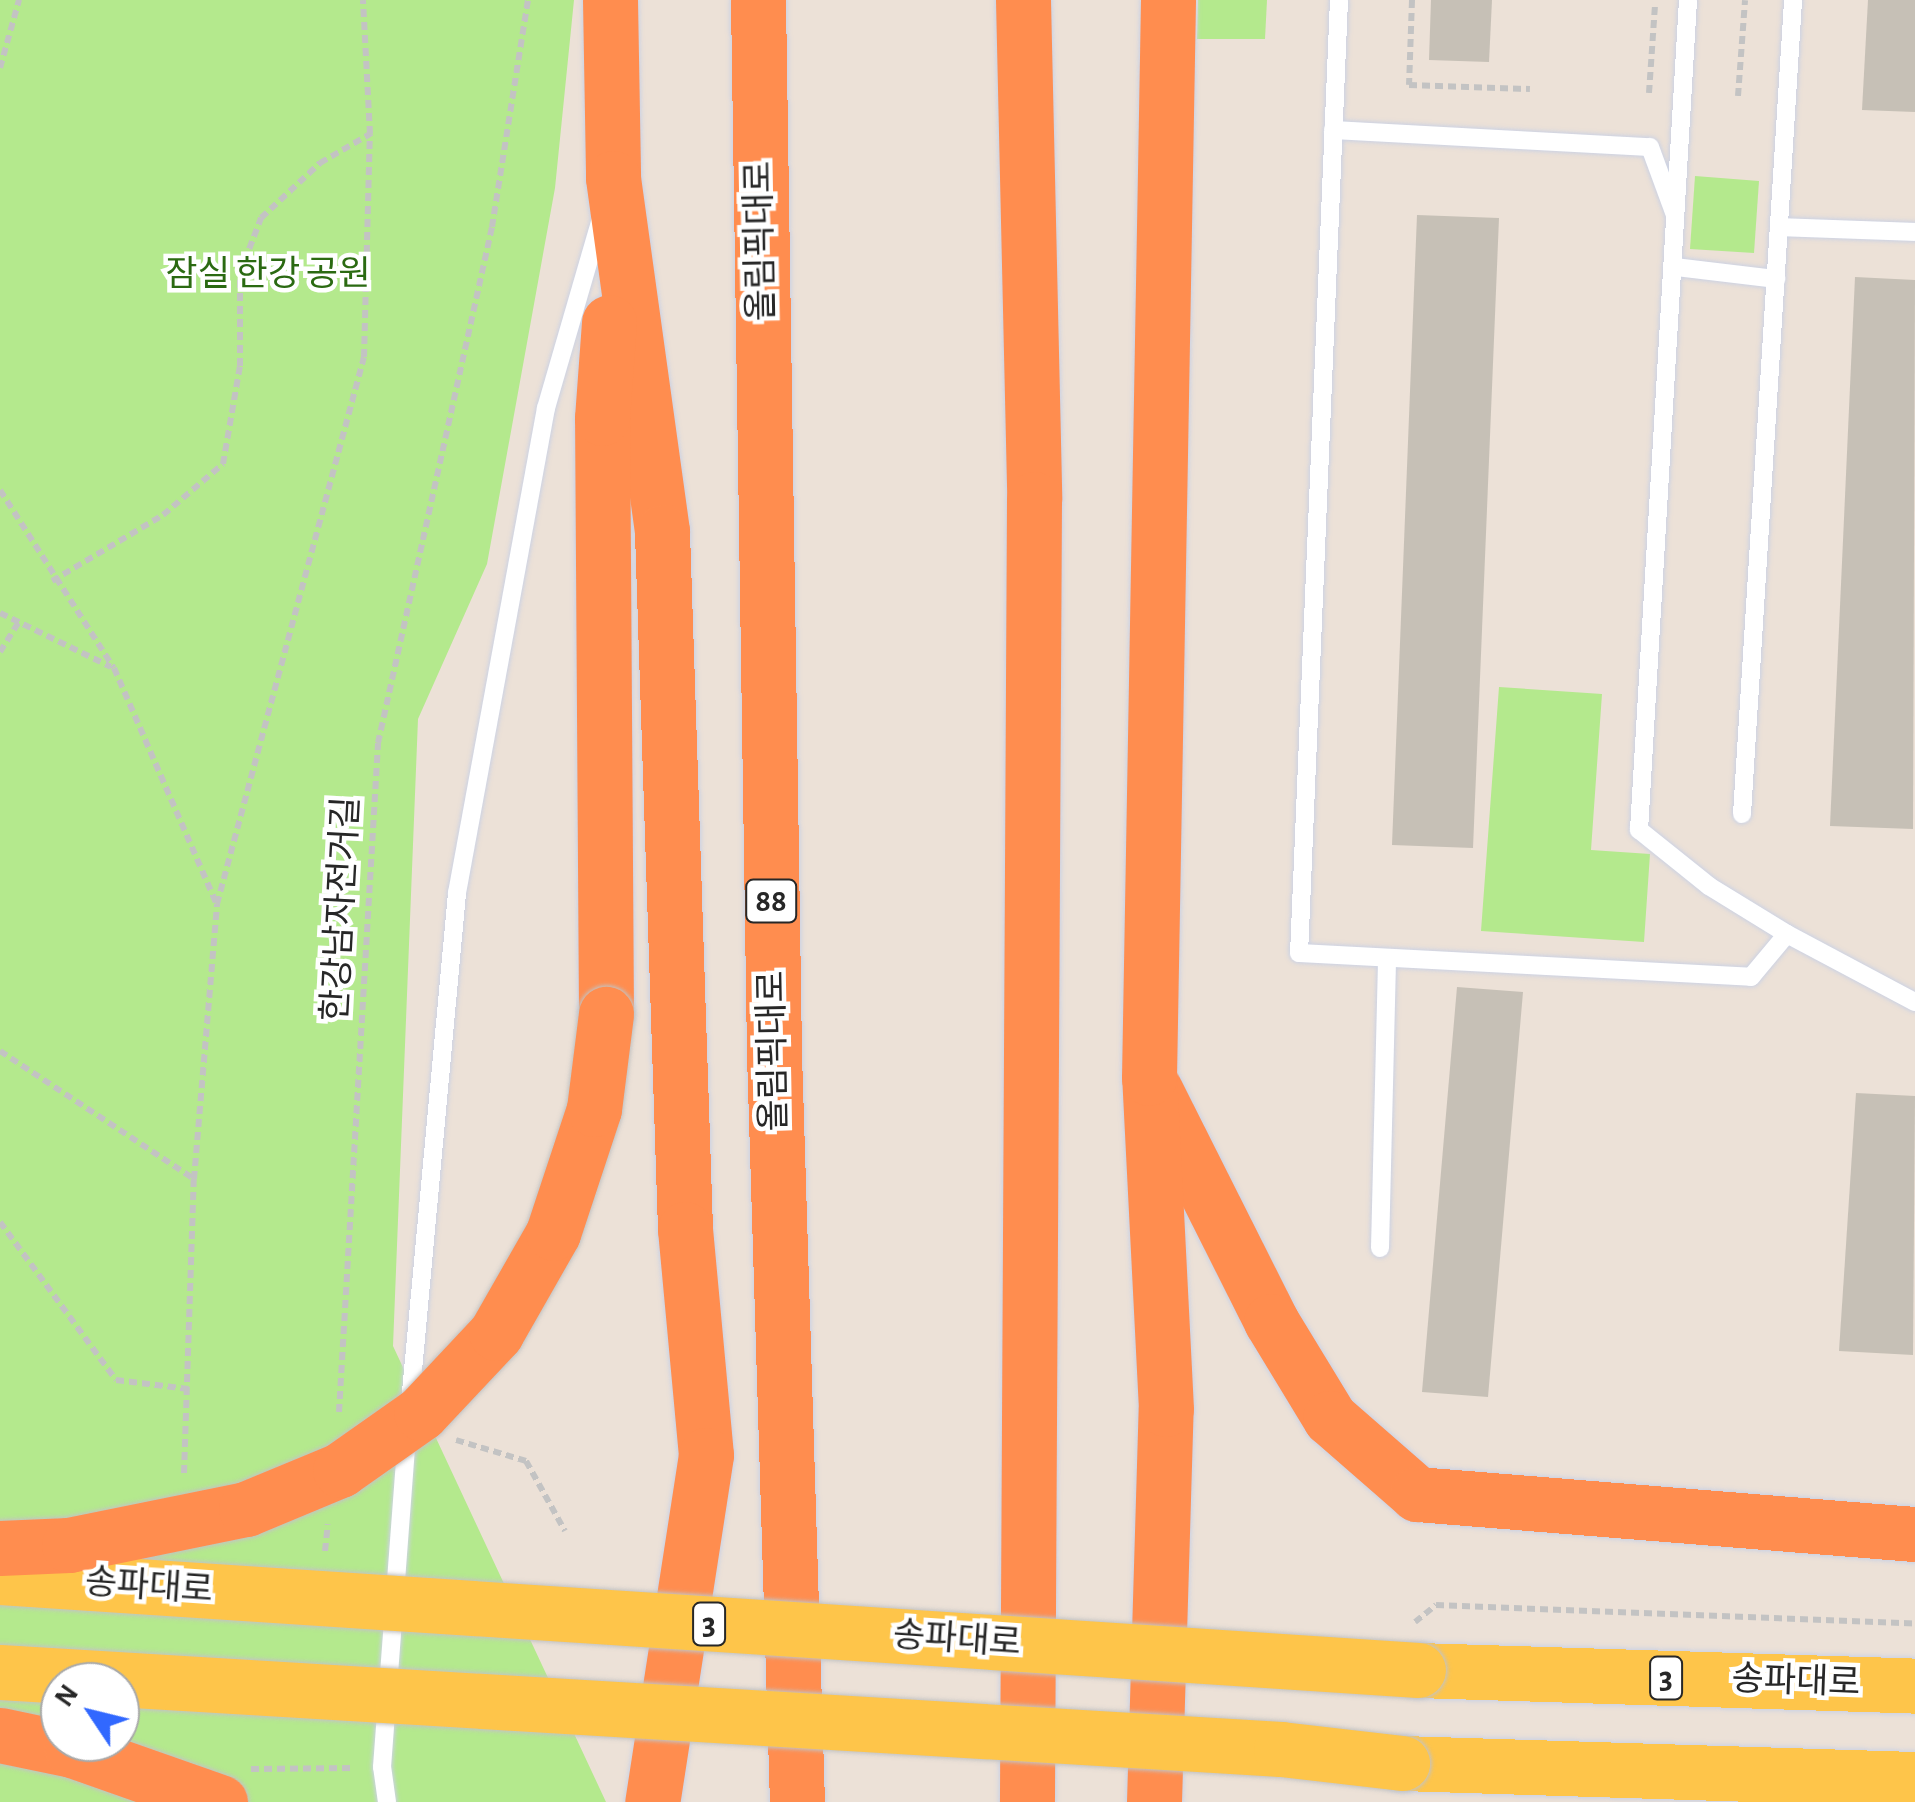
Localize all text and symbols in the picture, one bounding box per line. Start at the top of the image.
street label: 올림픽대로 [739,160,783,322]
park label: 잠실 한강 공원 [166,254,370,296]
street label: 한강남자전거길 [315,795,369,1023]
road number: 88 [744,874,798,928]
street label: 올림픽대로 [752,970,796,1132]
street label: 송파대로 [83,1562,215,1612]
road number: 3 [692,1597,726,1651]
street label: 송파대로 [891,1615,1023,1665]
road number: 3 [1648,1651,1684,1705]
street label: 송파대로 [1731,1659,1861,1705]
north arrow [40,1662,140,1762]
text: N [50,1680,84,1712]

